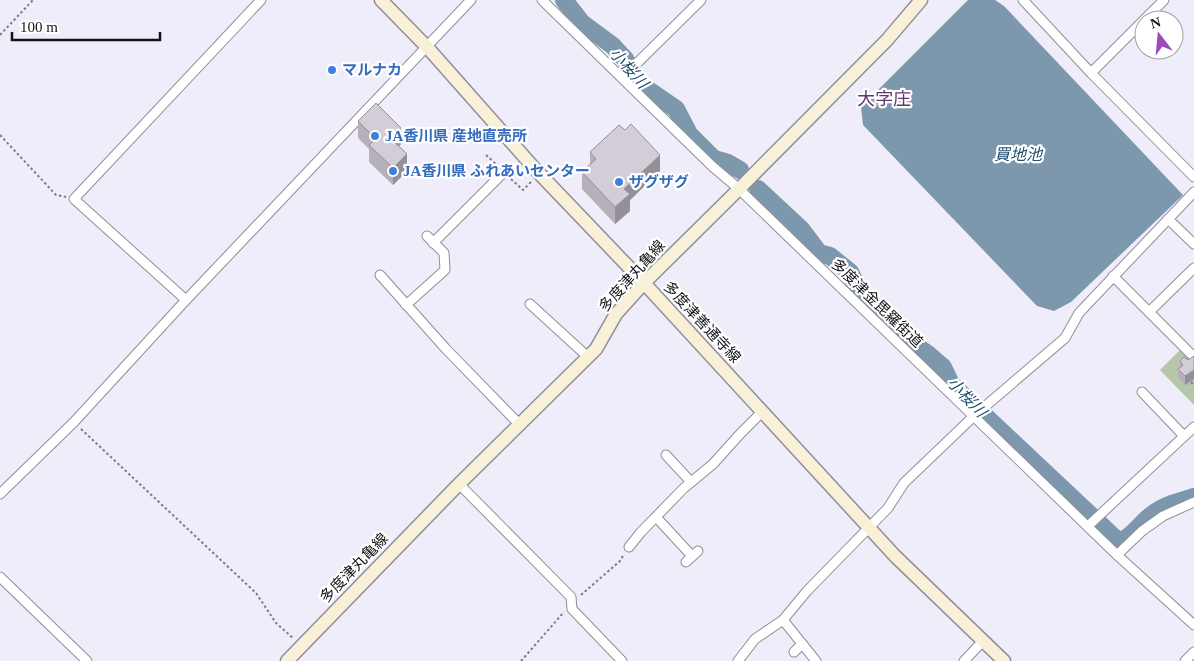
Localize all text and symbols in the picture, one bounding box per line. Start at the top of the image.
scale bar [12,10,160,42]
north arrow [1134,10,1184,60]
text: N [1149,14,1162,32]
text: 100 m [20,19,58,35]
water label: 小桜川 [607,44,653,93]
place label: マルナカ [342,62,402,78]
marker: マルナカ [326,64,338,76]
district label: 大字庄 [857,89,911,109]
place label: JA香川県 産地直売所 [385,127,527,144]
marker: JA香川県 産地直売所 [369,130,381,142]
water label: 買地池 [994,146,1044,163]
place label: JA香川県 ふれあいセンター [403,163,590,179]
marker: JA香川県 ふれあいセンター [387,165,399,177]
place label: ザグザグ [629,174,689,190]
marker: ザグザグ [613,176,625,188]
street label: 多度津丸亀線 [596,237,668,315]
street label: 多度津金毘羅街道 [828,256,926,350]
street label: 多度津善通寺線 [660,278,744,366]
water label: 小桜川 [944,374,991,422]
street label: 多度津丸亀線 [317,530,391,606]

